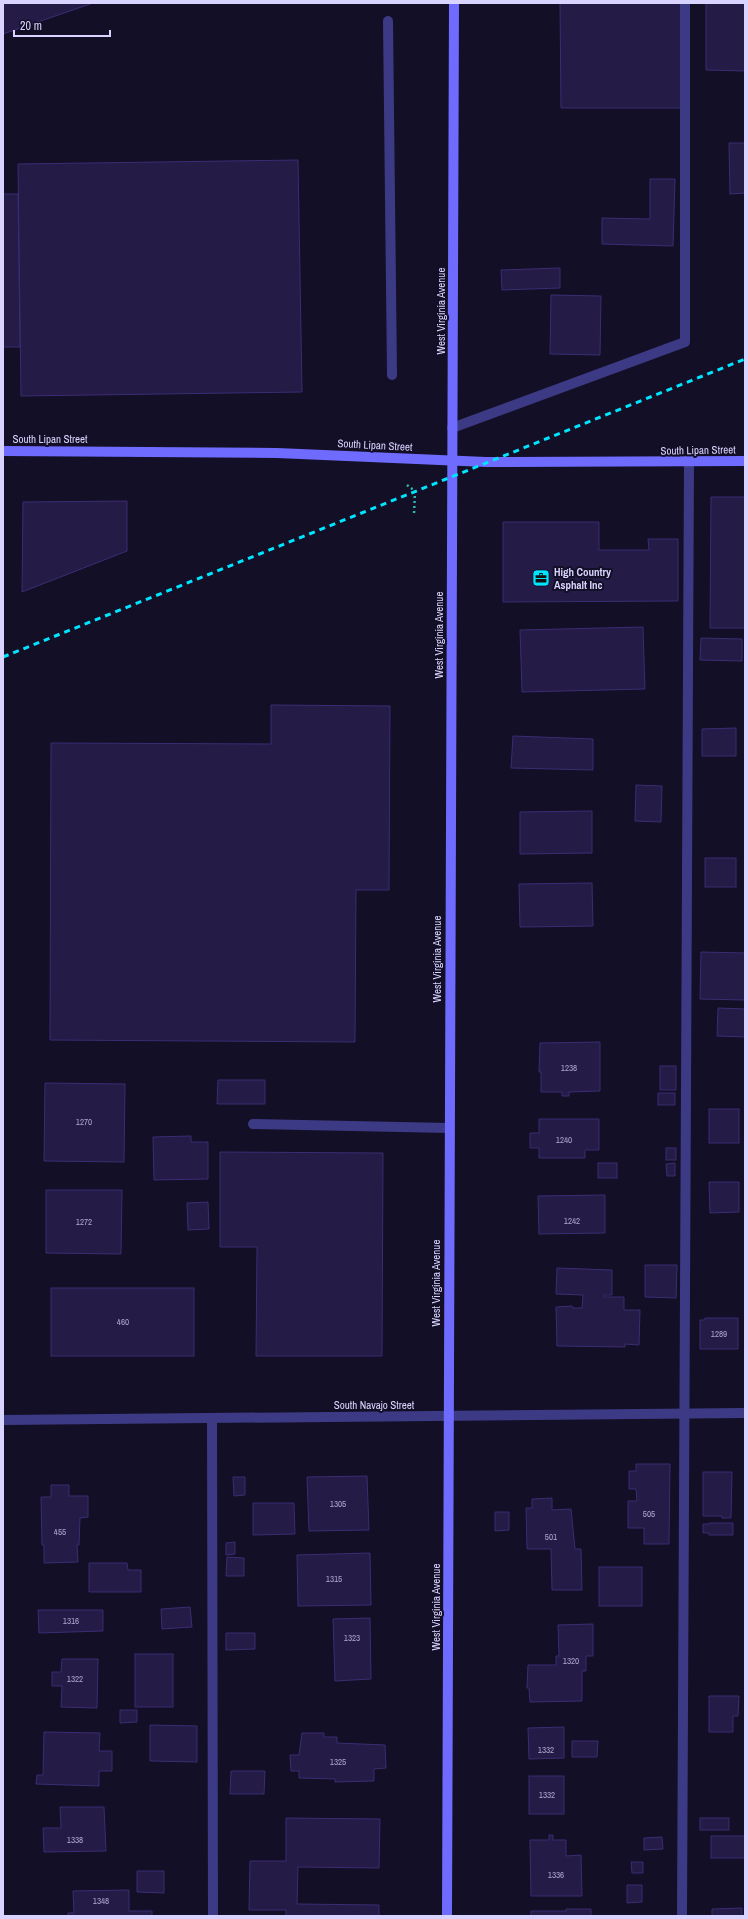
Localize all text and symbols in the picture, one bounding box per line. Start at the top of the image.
scale bar [14,12,110,38]
text: 20 m [20,18,42,34]
street label: West Virginia Avenue [434,268,448,354]
street label: South Lipan Street [12,432,88,446]
street label: South Lipan Street [337,436,413,454]
street label: South Lipan Street [660,442,736,458]
place label: High Country Asphalt Inc [554,565,611,592]
office icon: High Country Asphalt Inc [531,568,551,588]
street label: West Virginia Avenue [432,592,446,678]
street label: West Virginia Avenue [430,916,444,1002]
house number: 1238 [561,1062,577,1074]
house number: 1270 [76,1116,92,1128]
house number: 1240 [556,1134,572,1146]
house number: 1242 [564,1215,580,1227]
house number: 1272 [76,1216,92,1228]
street label: West Virginia Avenue [429,1240,443,1326]
house number: 460 [117,1316,129,1328]
house number: 1289 [711,1328,727,1340]
street label: South Navajo Street [334,1398,415,1412]
house number: 1305 [330,1498,346,1510]
house number: 505 [643,1508,655,1520]
house number: 455 [54,1526,66,1538]
house number: 501 [545,1531,557,1543]
street label: West Virginia Avenue [429,1564,443,1650]
house number: 1315 [326,1573,342,1585]
house number: 1316 [63,1615,79,1627]
house number: 1323 [344,1632,360,1644]
house number: 1320 [563,1655,579,1667]
house number: 1322 [67,1673,83,1685]
house number: 1332 [538,1744,554,1756]
house number: 1325 [330,1756,346,1768]
house number: 1332 [539,1789,555,1801]
house number: 1338 [67,1834,83,1846]
house number: 1336 [548,1869,564,1881]
house number: 1348 [93,1895,109,1907]

